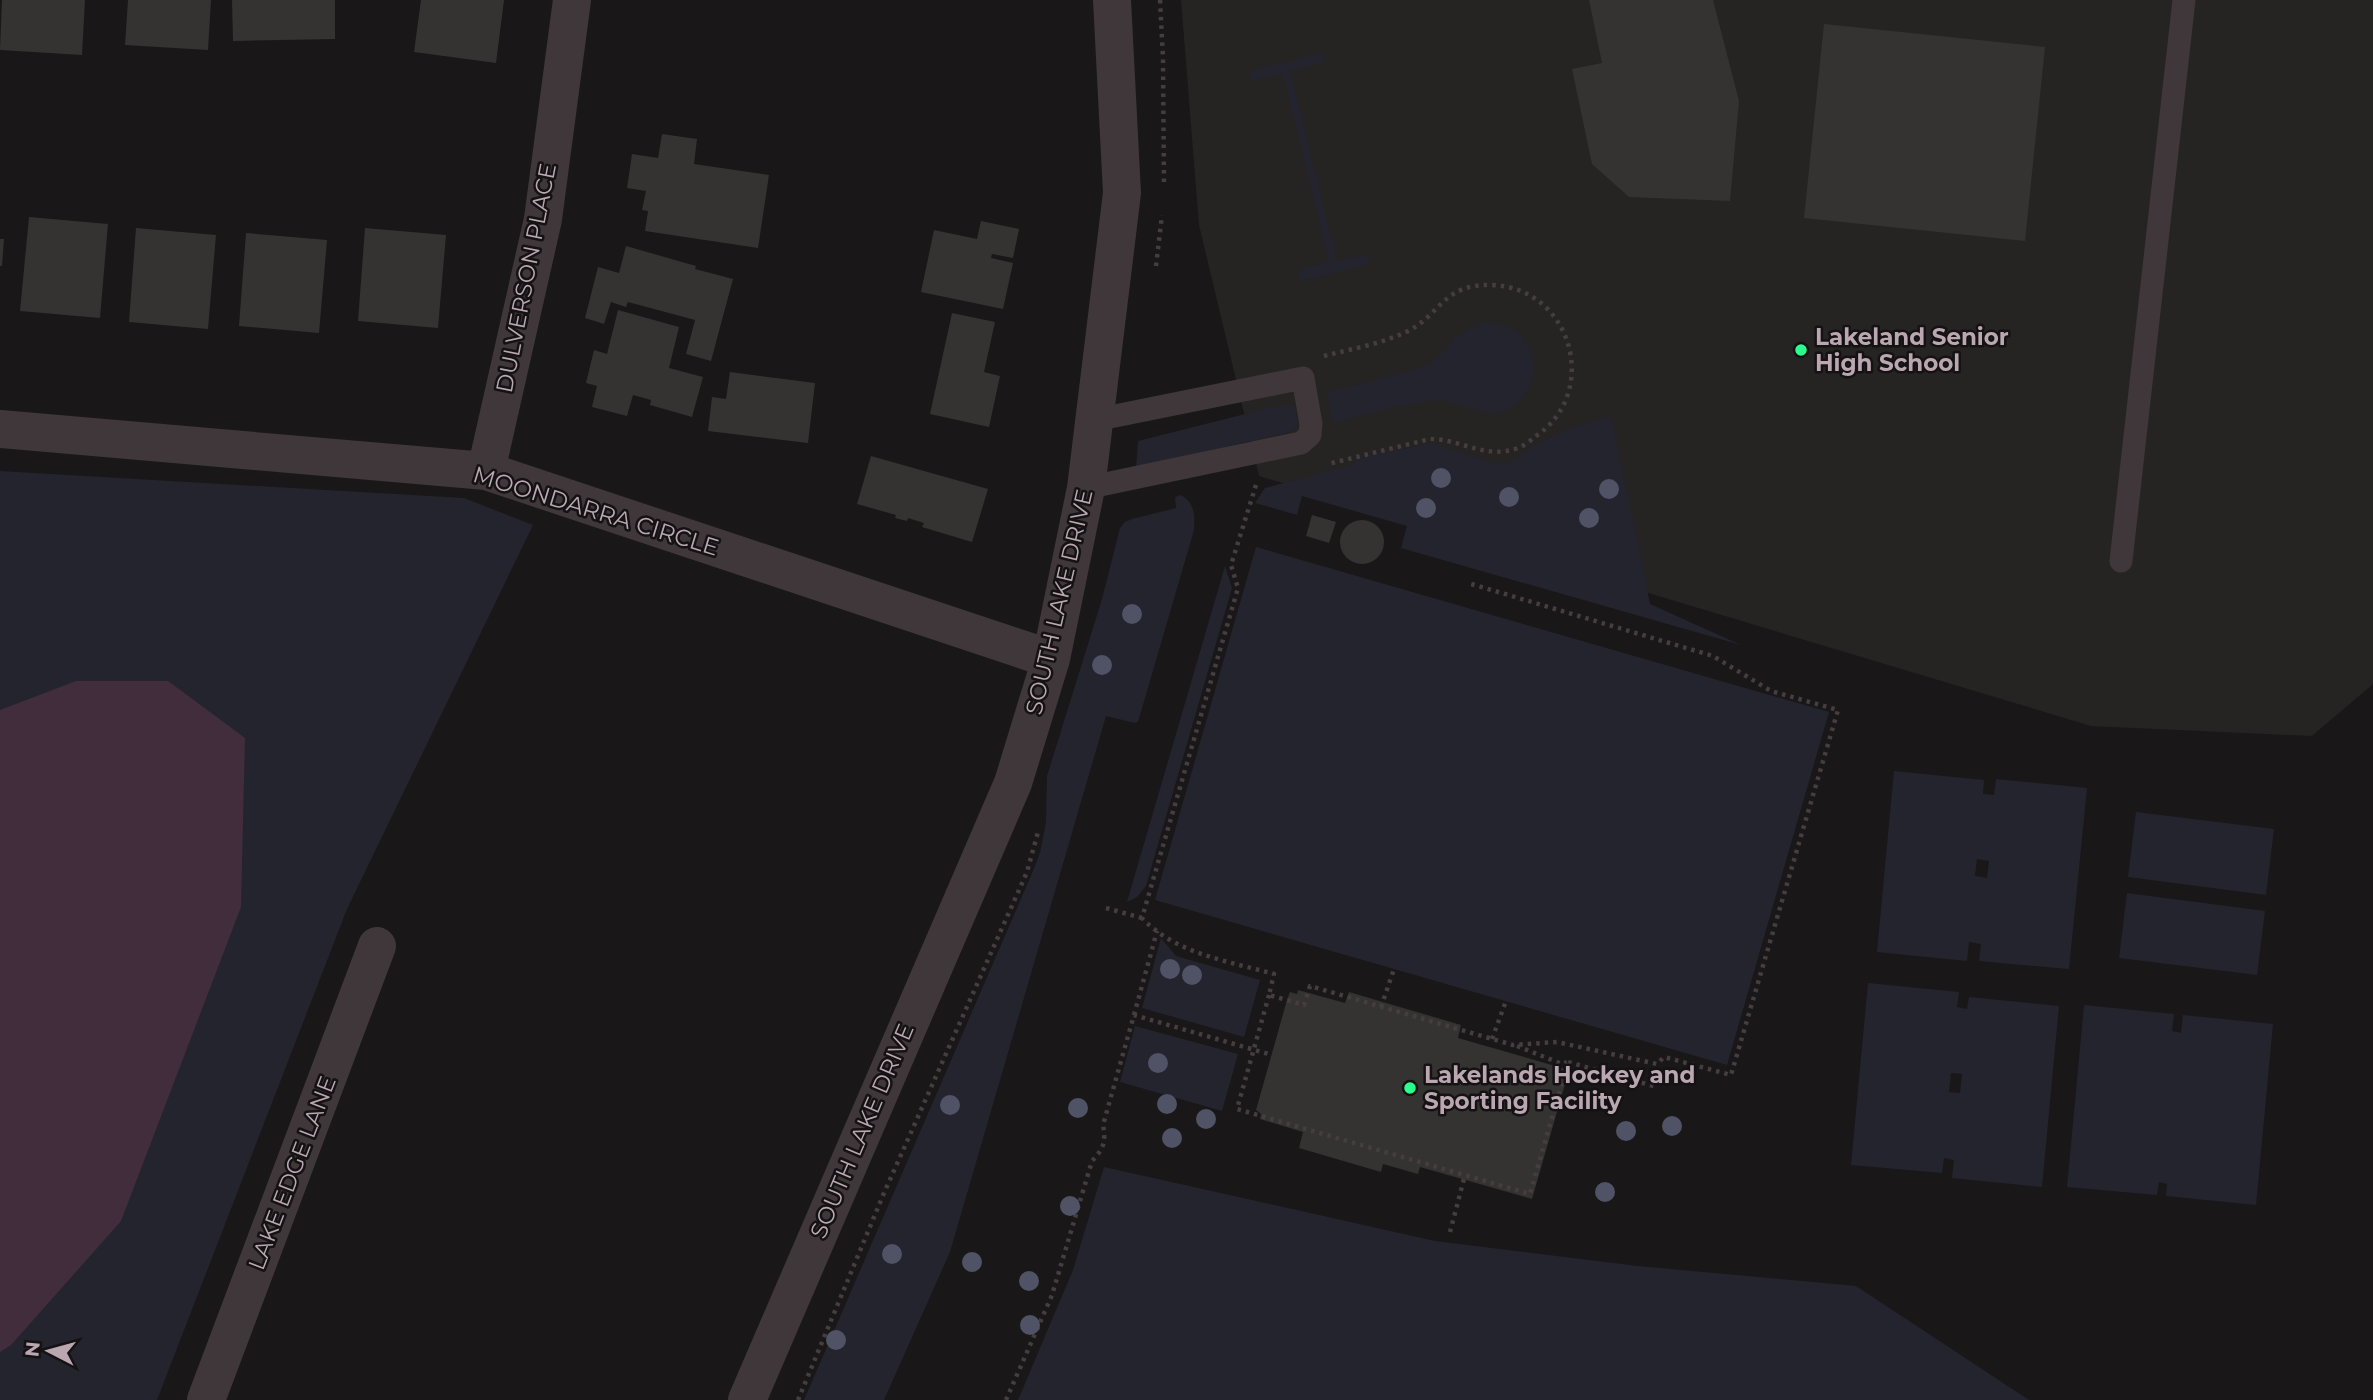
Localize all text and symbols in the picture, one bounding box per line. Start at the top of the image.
street label: DULVERSON PLACE [490,161,562,395]
place label: Lakeland Senior High School [1815,323,2009,377]
marker: Lakeland Senior High School [1793,342,1809,358]
street label: MOONDARRA CIRCLE [470,460,722,562]
street label: SOUTH LAKE DRIVE [1019,487,1099,717]
street label: SOUTH LAKE DRIVE [804,1019,920,1243]
place label: Lakelands Hockey and Sporting Facility [1424,1061,1696,1115]
street label: LAKE EDGE LANE [242,1072,342,1274]
marker: Lakelands Hockey and Sporting Facility [1402,1080,1418,1096]
north arrow [14,1316,84,1386]
text: N [20,1340,45,1358]

